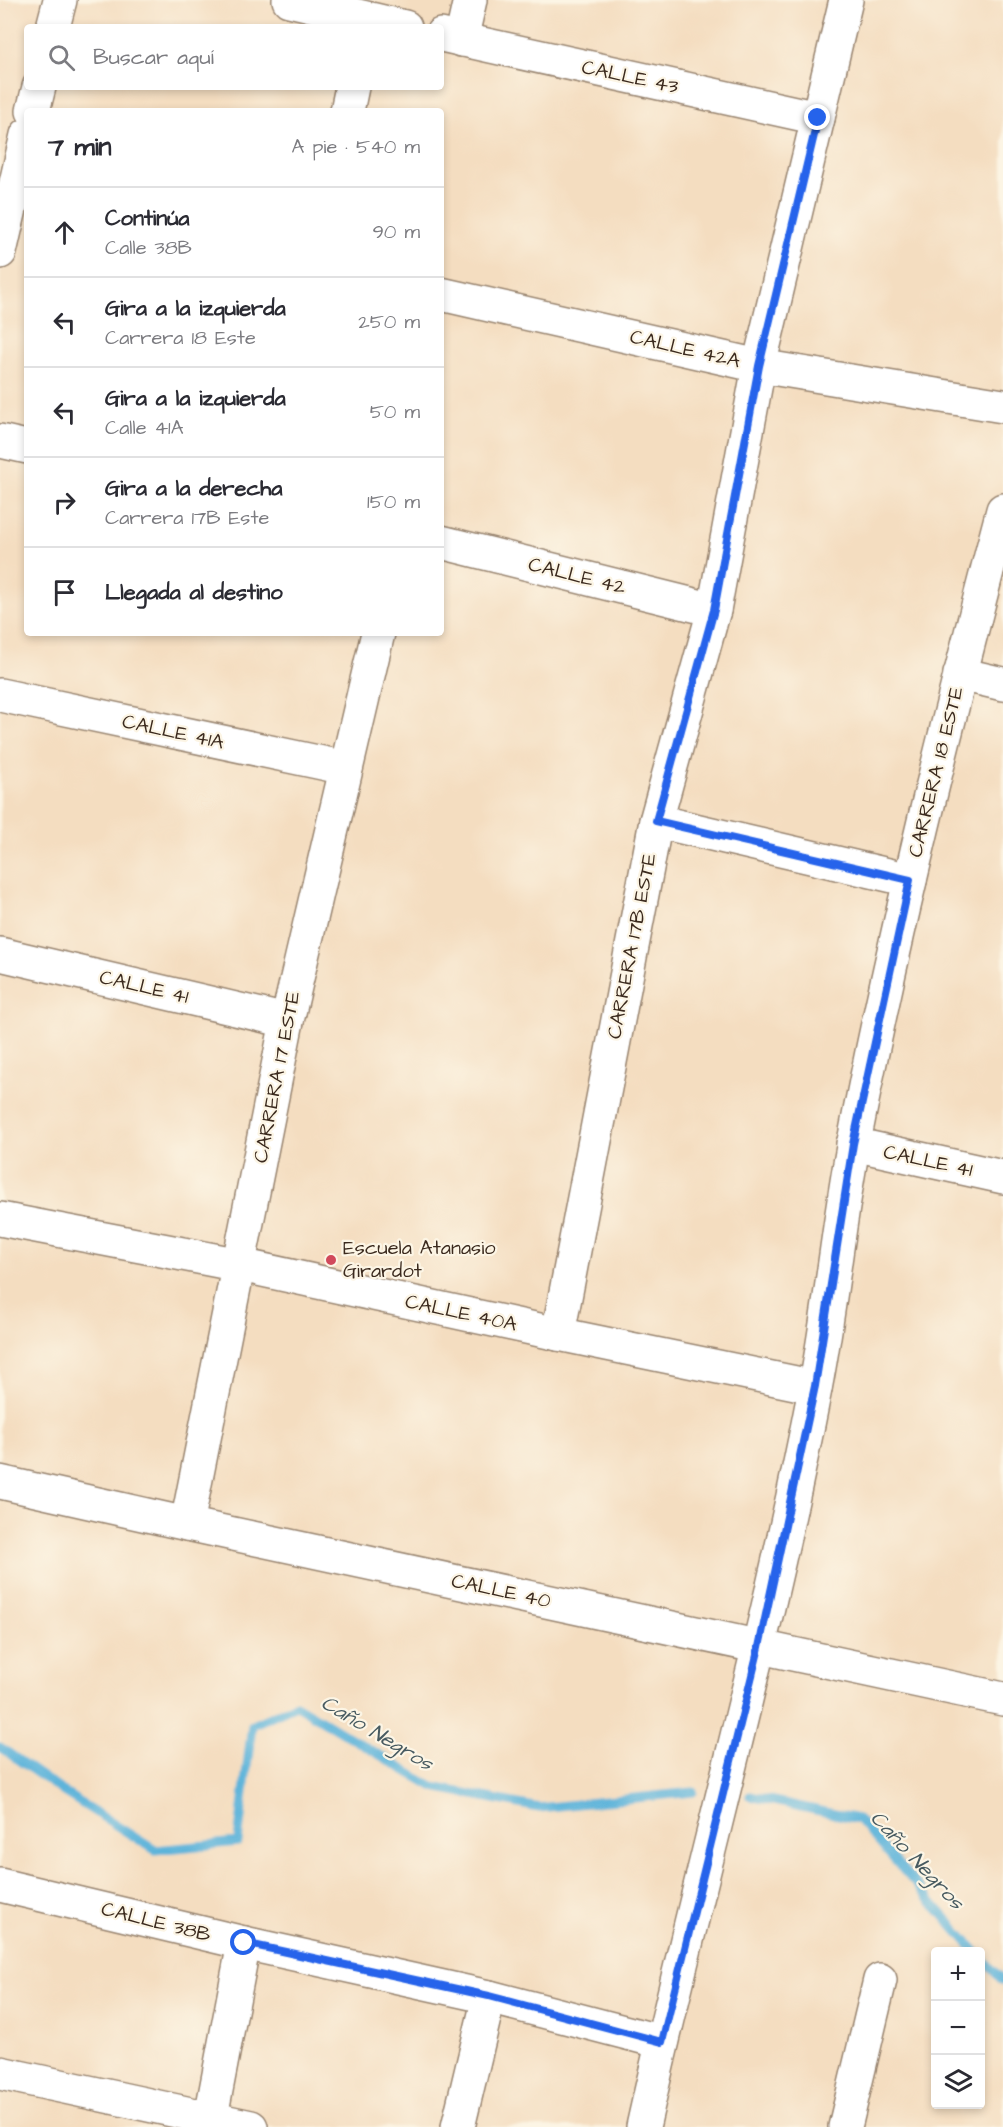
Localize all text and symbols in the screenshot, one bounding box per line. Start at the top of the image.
search box [24,24,444,90]
icon: search [45,41,78,74]
text: Buscar aquí [93,42,214,73]
street label: CALLE 43 [579,53,681,101]
route end [804,104,830,130]
text: 7 min [48,129,112,165]
text: A pie · 540 m [291,133,420,161]
text: Continúa [105,203,190,234]
icon: ahead [48,216,81,249]
text: 90 m [372,218,420,246]
text: Calle 38B [105,234,192,262]
text: Gira a la izquierda [105,293,286,324]
icon: left [48,306,81,339]
text: 250 m [358,308,420,336]
street label: CALLE 42A [627,323,743,375]
text: Carrera 18 Este [105,324,256,352]
text: Gira a la izquierda [105,383,286,414]
icon: left [48,396,81,429]
text: 50 m [370,398,420,426]
text: Calle 41A [105,414,183,442]
text: Gira a la derecha [105,473,282,504]
icon: right [48,486,81,519]
text: 150 m [367,488,420,516]
text: Carrera 17B Este [105,504,269,532]
street label: CALLE 42 [525,550,629,602]
icon: arrive [48,576,81,609]
text: Llegada al destino [105,577,283,608]
street label: CARRERA 18 ESTE [901,684,971,860]
street label: CALLE 41A [119,708,227,756]
street label: CARRERA 17B ESTE [600,851,664,1041]
street label: CALLE 41 [97,963,192,1011]
street label: CARRERA 17 ESTE [247,989,307,1165]
street label: CALLE 41 [881,1138,976,1184]
place label: Escuela Atanasio Girardot [343,1234,495,1285]
marker: Escuela Atanasio Girardot [324,1253,338,1267]
street label: CALLE 40A [403,1288,520,1339]
street label: CALLE 40 [449,1567,554,1615]
water label: Caño Negros [315,1688,440,1779]
water label: Caño Negros [863,1804,971,1918]
street label: CALLE 38B [98,1895,214,1949]
route start [230,1929,256,1955]
map controls [931,1947,985,2109]
button: + [931,1947,985,2001]
button: − [931,2001,985,2055]
button: layers [931,2055,985,2109]

